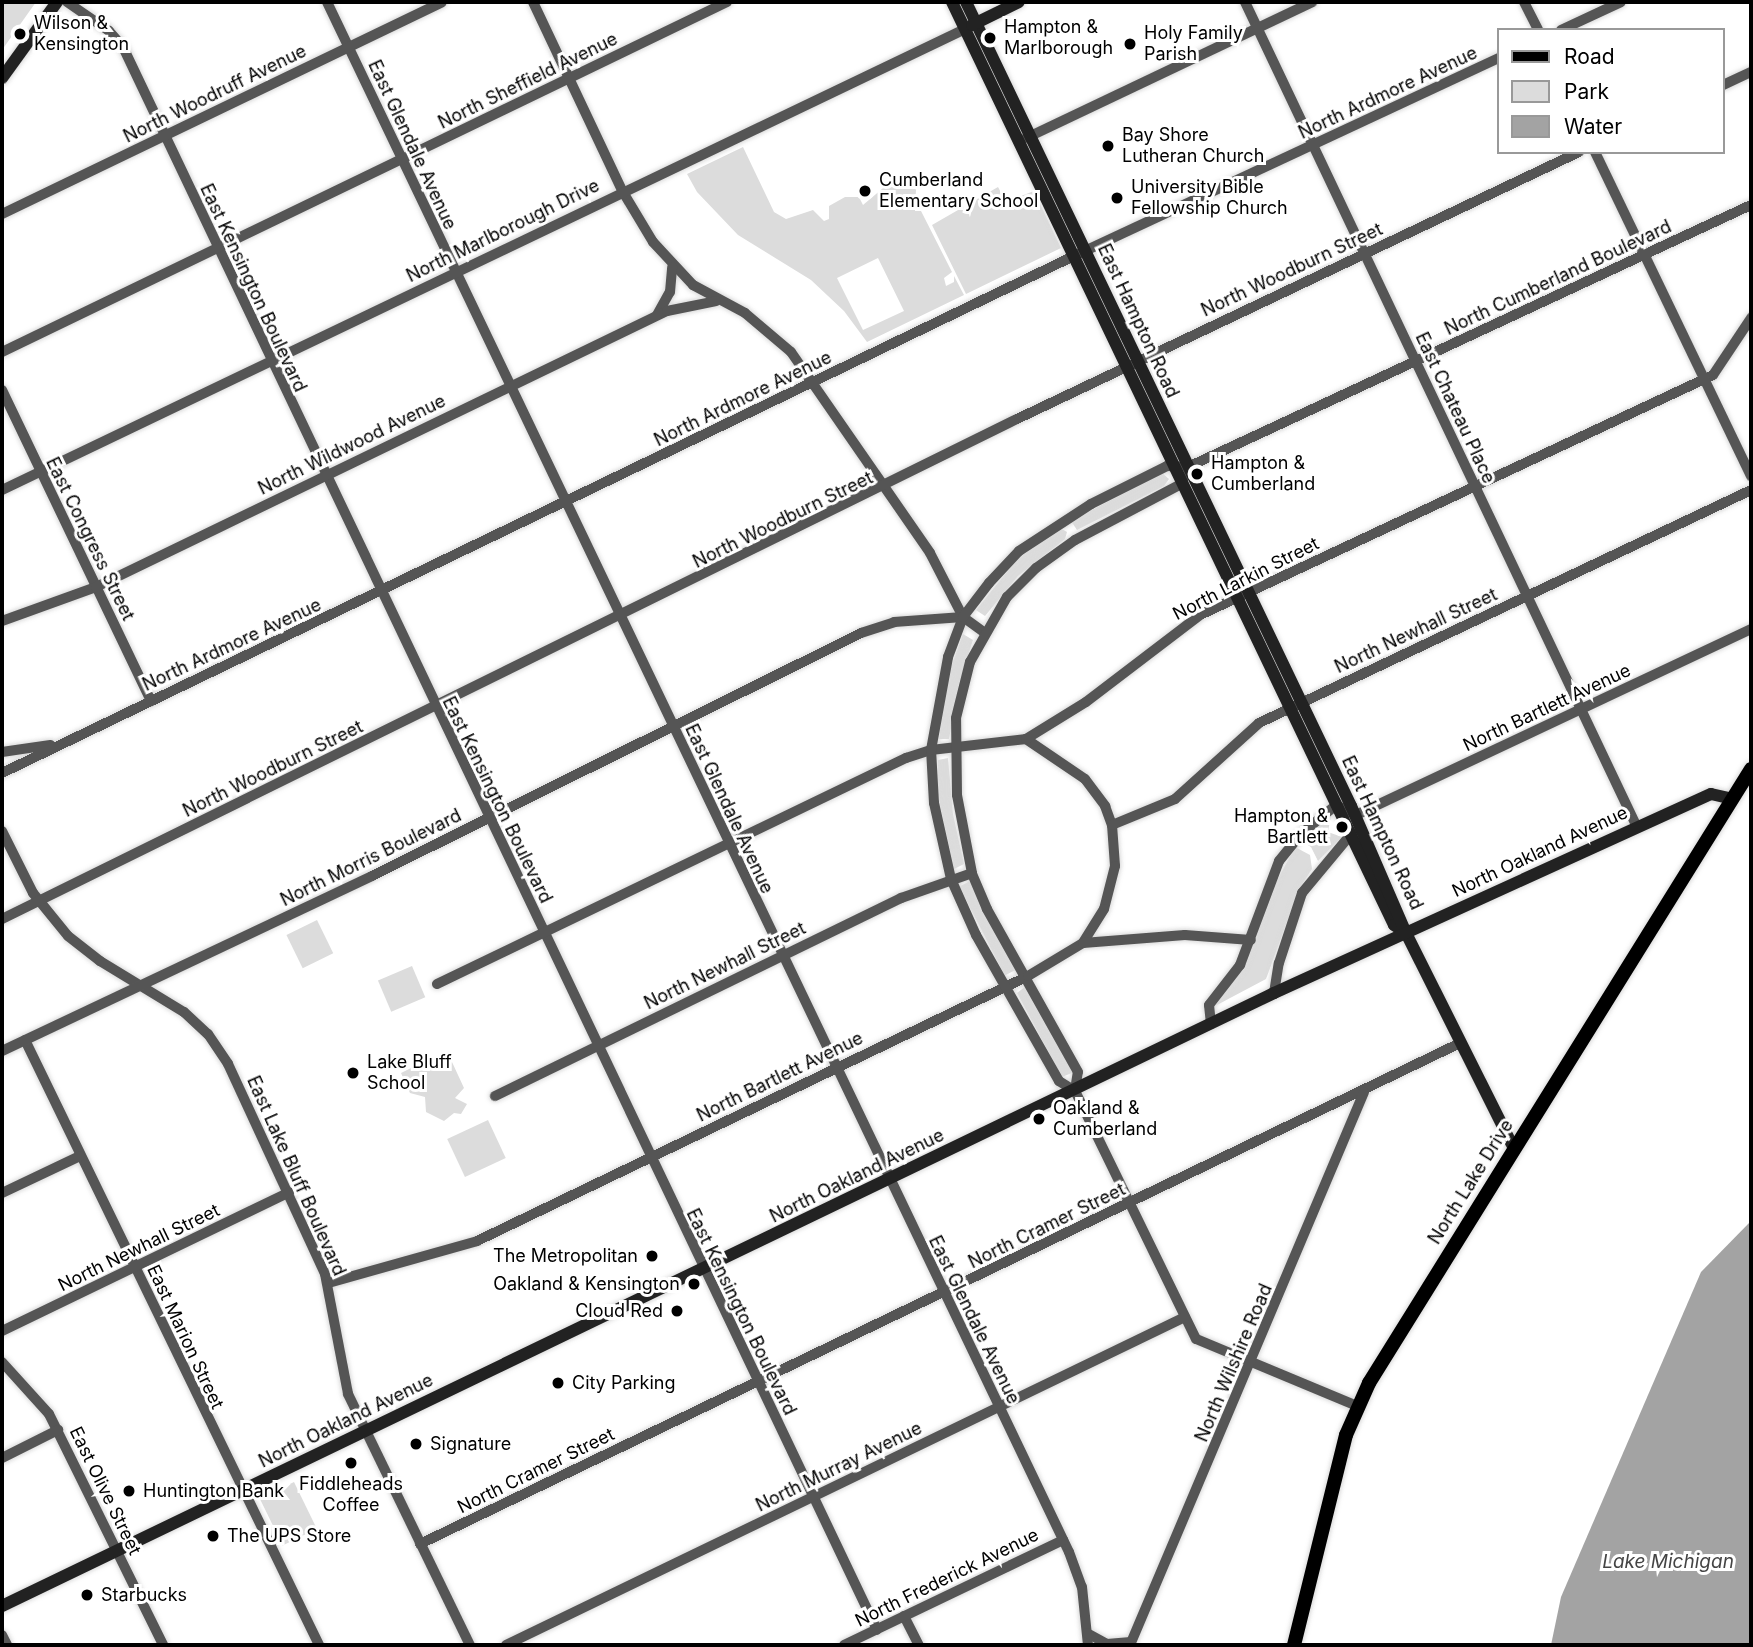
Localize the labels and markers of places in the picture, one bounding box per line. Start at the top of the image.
place label: Wilson & Kensington [34,13,129,56]
place label: Hampton & Marlborough [1004,17,1113,60]
place label: Holy Family Parish [1144,23,1243,66]
marker: Wilson & Kensington [12,26,28,42]
marker: Hampton & Marlborough [982,30,998,46]
marker: Holy Family Parish [1122,36,1138,52]
place label: Bay Shore Lutheran Church [1122,125,1264,168]
marker: Bay Shore Lutheran Church [1100,138,1116,154]
place label: Cumberland Elementary School [879,170,1038,212]
place label: University Bible Fellowship Church [1131,177,1288,220]
marker: Cumberland Elementary School [857,183,873,199]
marker: University Bible Fellowship Church [1109,190,1125,206]
place label: Hampton & Cumberland [1211,453,1315,496]
marker: Hampton & Cumberland [1189,466,1205,482]
place label: Hampton & Bartlett [1234,806,1328,848]
marker: Hampton & Bartlett [1334,819,1350,835]
place label: Lake Bluff School [367,1052,452,1094]
marker: Lake Bluff School [345,1065,361,1081]
place label: Oakland & Cumberland [1053,1098,1157,1140]
marker: Oakland & Cumberland [1031,1111,1047,1127]
place label: The Metropolitan [493,1245,638,1267]
marker: The Metropolitan [644,1248,660,1264]
place label: Oakland & Kensington [493,1273,680,1295]
marker: Oakland & Kensington [686,1276,702,1292]
place label: Cloud Red [575,1300,663,1322]
marker: Cloud Red [669,1303,685,1319]
place label: City Parking [572,1372,676,1394]
marker: City Parking [550,1375,566,1391]
place label: Signature [430,1433,511,1455]
marker: Signature [408,1436,424,1452]
marker: Fiddleheads Coffee [343,1455,359,1471]
place label: Fiddleheads Coffee [299,1474,403,1516]
place label: Huntington Bank [143,1480,284,1502]
marker: Huntington Bank [121,1483,137,1499]
place label: The UPS Store [227,1525,351,1547]
marker: The UPS Store [205,1528,221,1544]
place label: Starbucks [101,1584,187,1606]
marker: Starbucks [79,1587,95,1603]

